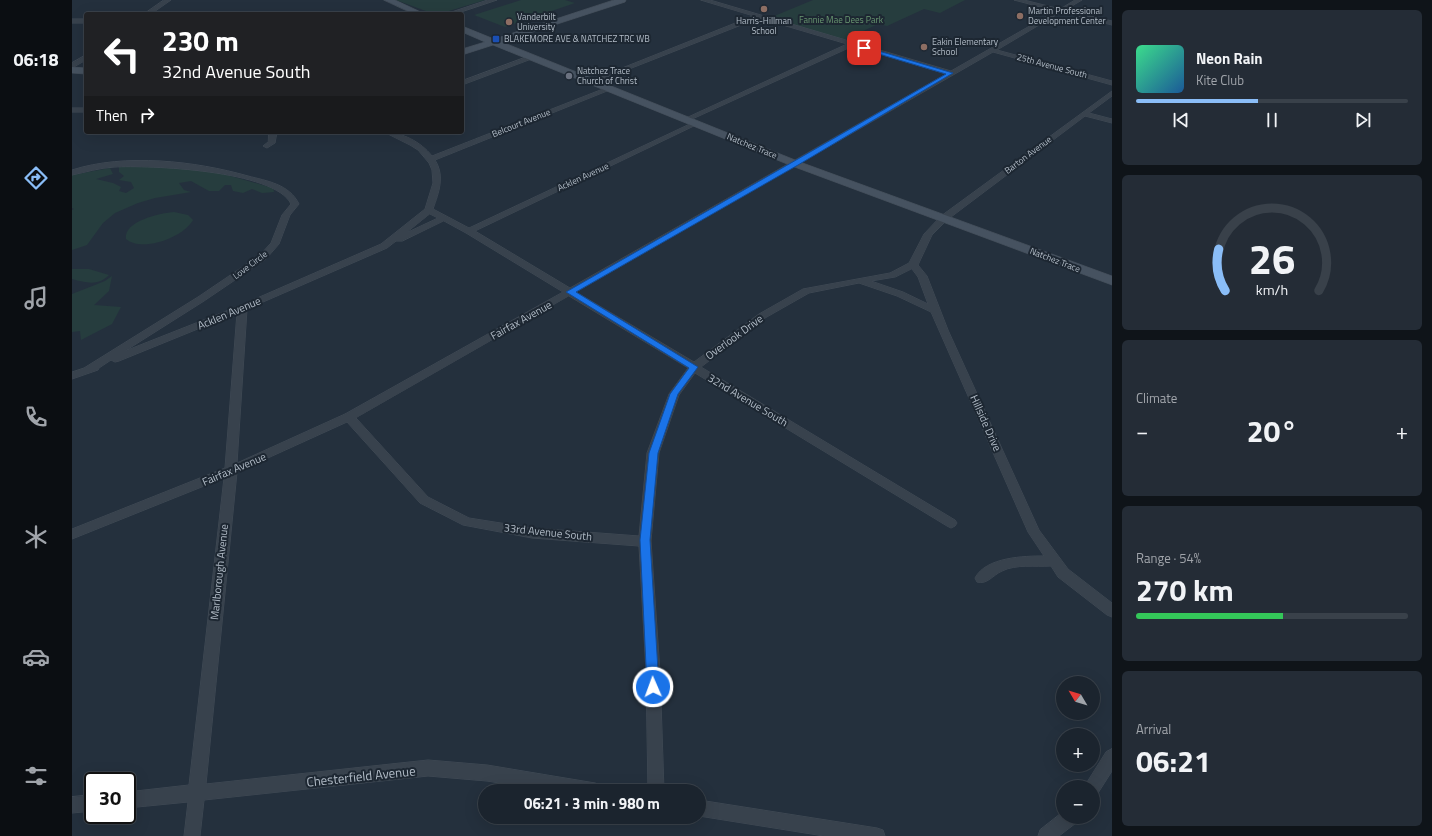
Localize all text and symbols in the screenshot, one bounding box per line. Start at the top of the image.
marker: Harris-Hillman School [759,4,769,14]
place label: Martin Professional Development Center [1028,4,1106,27]
place label: Vanderbilt University [517,10,557,33]
marker: Martin Professional Development Center [1015,11,1025,21]
park label: Fannie Mae Dees Park [799,13,884,26]
place label: Harris-Hillman School [736,14,792,37]
marker: Vanderbilt University [504,17,514,27]
text: 230 m [162,19,239,62]
icon: left [96,28,148,80]
pin [847,31,881,65]
place label: BLAKEMORE AVE & NATCHEZ TRC WB [504,32,650,45]
marker: BLAKEMORE AVE & NATCHEZ TRC WB [491,34,501,44]
place label: Eakin Elementary School [932,35,999,58]
icon: arrive [853,37,875,59]
marker: Eakin Elementary School [919,42,929,52]
text: 06:18 [14,46,58,73]
text: Neon Rain [1196,47,1263,70]
street label: 25th Avenue South [1015,50,1089,81]
text: 32nd Avenue South [162,58,310,85]
place label: Natchez Trace Church of Christ [577,64,638,87]
text: Kite Club [1196,70,1244,90]
marker: Natchez Trace Church of Christ [564,71,574,81]
text: Then [96,104,128,127]
icon: right [136,104,158,126]
street label: Belcourt Avenue [490,105,552,140]
icon: previous [1170,109,1192,131]
icon: pause [1261,109,1283,131]
icon: next [1352,109,1374,131]
street label: Natchez Trace [725,130,780,162]
street label: Barton Avenue [1001,132,1054,177]
street label: Acklen Avenue [555,159,611,194]
icon: directions [22,164,50,192]
text: 26 [1249,227,1295,290]
street label: Natchez Trace [1028,244,1083,275]
street label: Love Circle [230,247,270,282]
text: km/h [1256,278,1288,300]
icon: music [22,284,50,312]
street label: Acklen Avenue [195,292,264,334]
street label: Fairfax Avenue [487,296,555,344]
street label: Overlook Drive [702,310,766,363]
street label: 32nd Avenue South [705,370,791,430]
text: Climate [1136,388,1177,408]
street label: Hillside Drive [966,392,1006,454]
icon: phone [22,403,50,431]
text: 20° [1247,408,1297,454]
text: − [1136,414,1148,448]
text: + [1396,414,1408,448]
street label: Fairfax Avenue [200,448,269,490]
street label: 33rd Avenue South [503,519,593,545]
icon: climate [22,523,50,551]
street label: Marlborough Avenue [206,523,232,621]
text: Range · 54% [1136,548,1201,568]
text: 270 km [1136,567,1234,613]
icon: car [22,643,50,671]
position arrow [632,666,674,708]
north arrow [1056,676,1100,720]
map controls [1056,676,1100,824]
text: Arrival [1136,719,1171,739]
button: + [1056,728,1100,772]
text: 06:21 [1136,738,1211,784]
street label: Chesterfield Avenue [306,760,416,792]
icon: filters [22,762,50,790]
speed limit sign: 30 [84,772,136,824]
button: − [1056,780,1100,824]
text: 06:21 · 3 min · 980 m [524,792,660,815]

